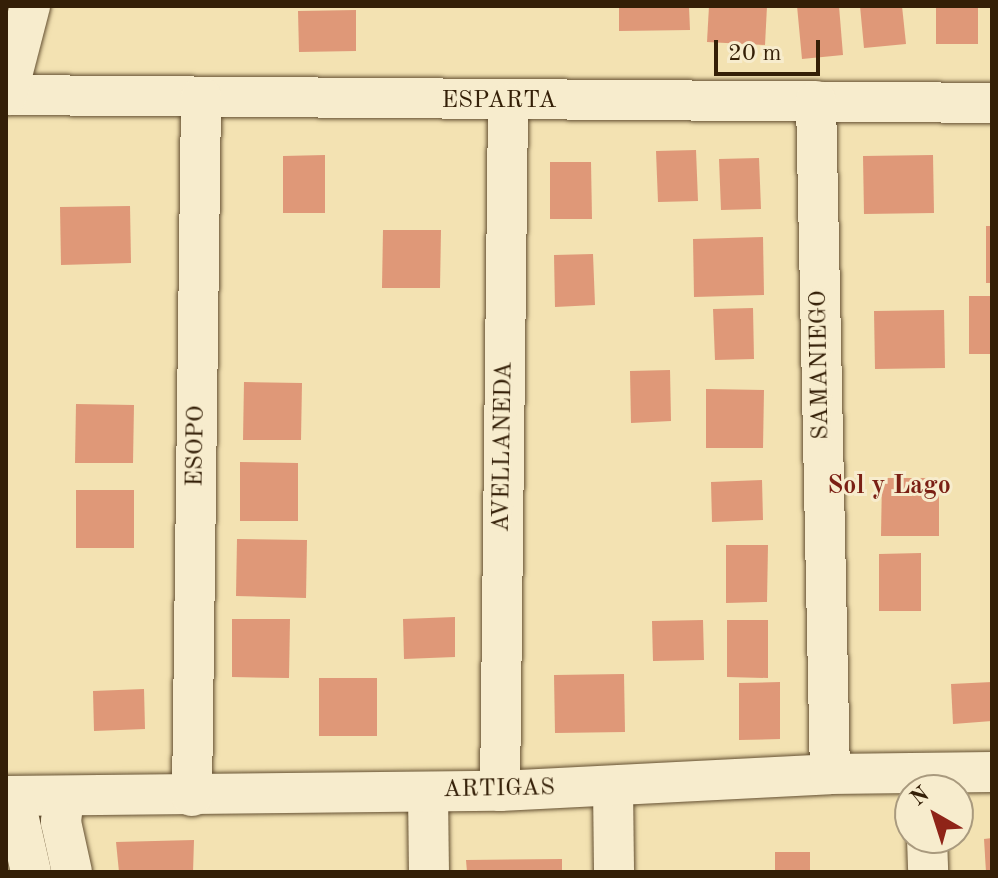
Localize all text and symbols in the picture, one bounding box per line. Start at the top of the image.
scale bar [718,24,824,74]
text: 20 m [728,42,782,66]
street label: ESPARTA [441,88,557,116]
street label: SAMANIEGO [805,290,837,440]
street label: AVELLANEDA [488,361,520,533]
street label: ESOPO [182,405,212,487]
district label: Sol y Lago [827,471,951,503]
north arrow [894,774,974,854]
street label: ARTIGAS [443,775,555,805]
text: N [907,783,934,811]

